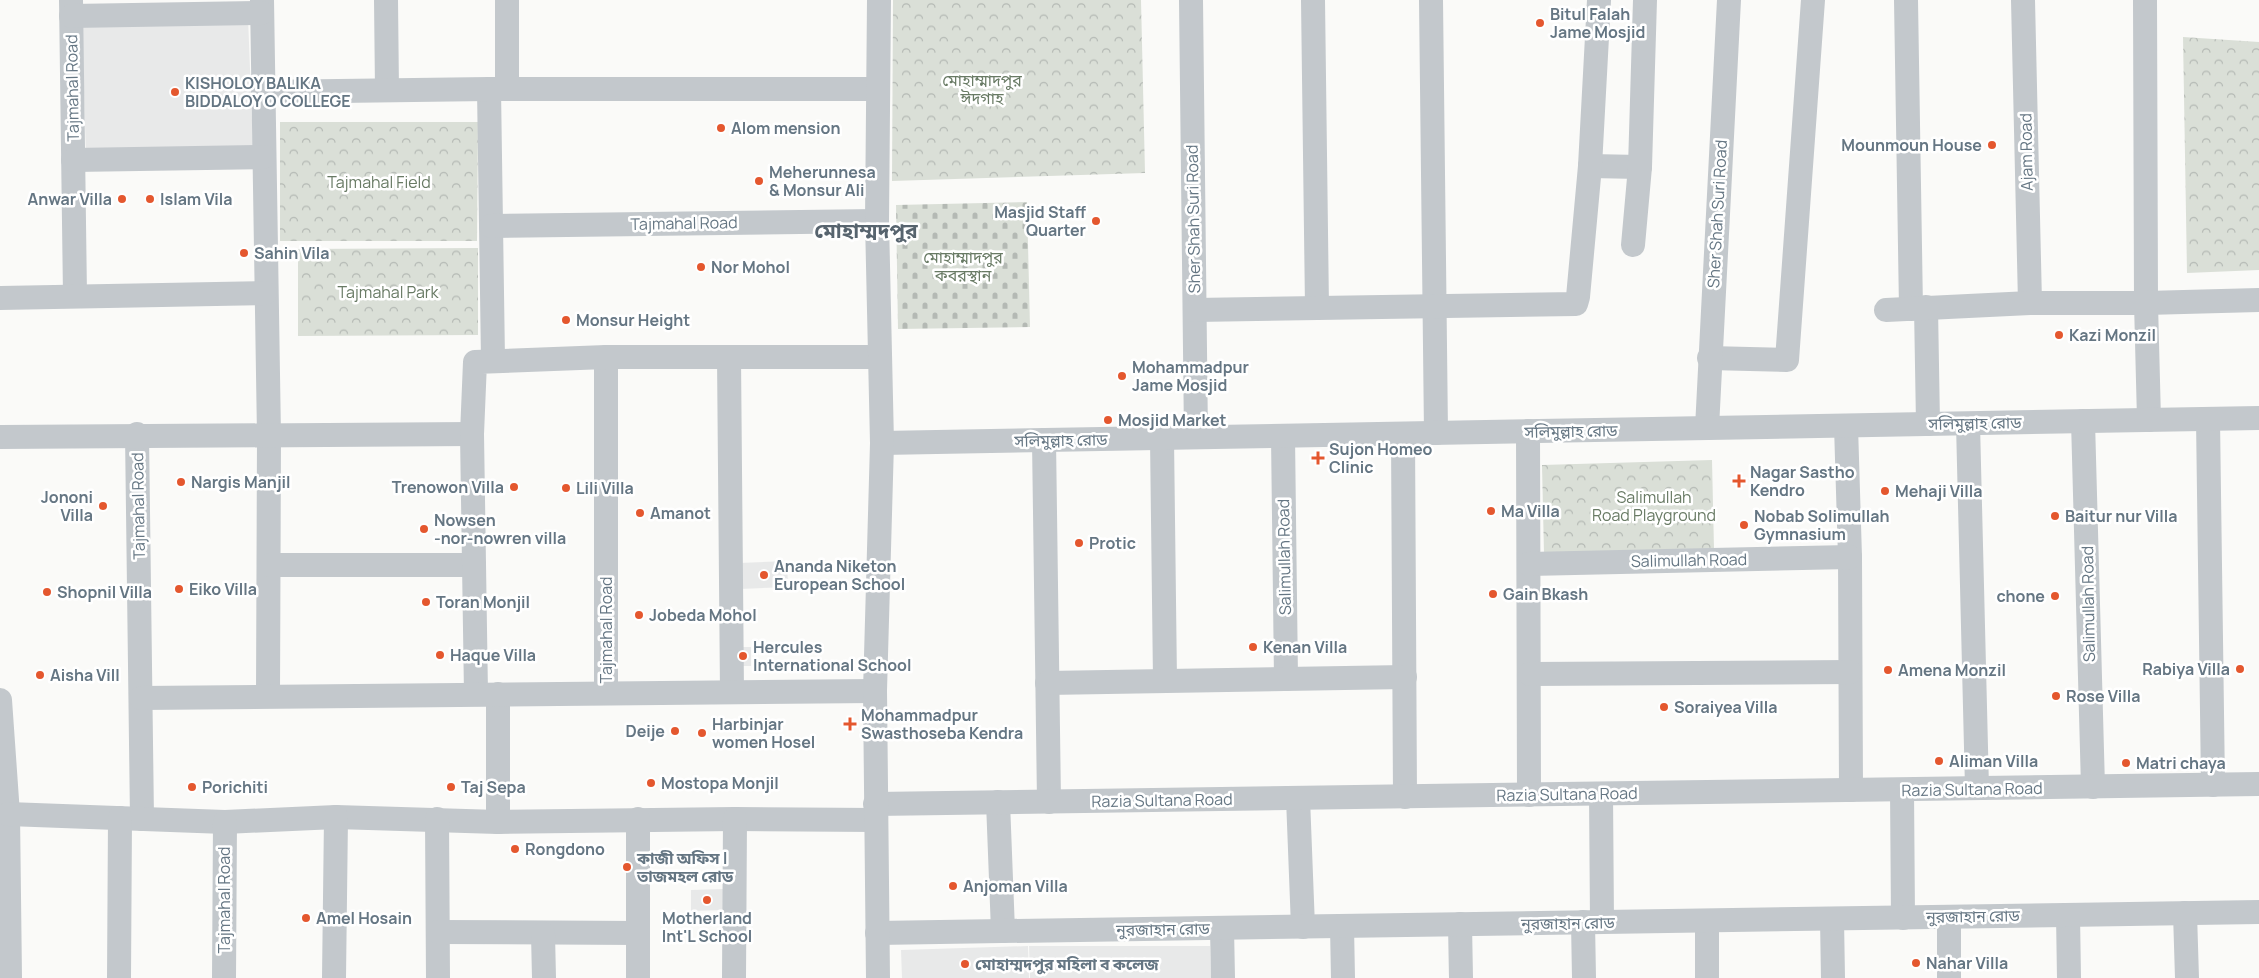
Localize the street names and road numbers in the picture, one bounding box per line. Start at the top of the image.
street label: Tajmahal Road [60,34,84,142]
street label: Ajam Road [2014,113,2038,191]
street label: Sher Shah Suri Road [1702,139,1732,289]
street label: Sher Shah Suri Road [1181,144,1205,294]
street label: Tajmahal Road [630,211,738,235]
street label: সলিমুল্লাহ রোড [1927,411,2022,435]
street label: সলিমুল্লাহ রোড [1523,419,1618,443]
street label: সলিমুল্লাহ রোড [1013,428,1108,452]
street label: Tajmahal Road [126,452,150,560]
street label: Salimullah Road [1272,499,1296,615]
street label: Salimullah Road [2076,546,2100,662]
street label: Salimullah Road [1631,548,1747,572]
street label: Tajmahal Road [595,576,617,684]
street label: Razia Sultana Road [1901,777,2043,801]
street label: Razia Sultana Road [1496,782,1638,806]
street label: Razia Sultana Road [1091,788,1233,812]
street label: Tajmahal Road [213,846,235,954]
street label: নুরজাহান রোড [1925,904,2021,928]
street label: নুরজাহান রোড [1520,911,1616,935]
street label: নুরজাহান রোড [1115,917,1211,941]

